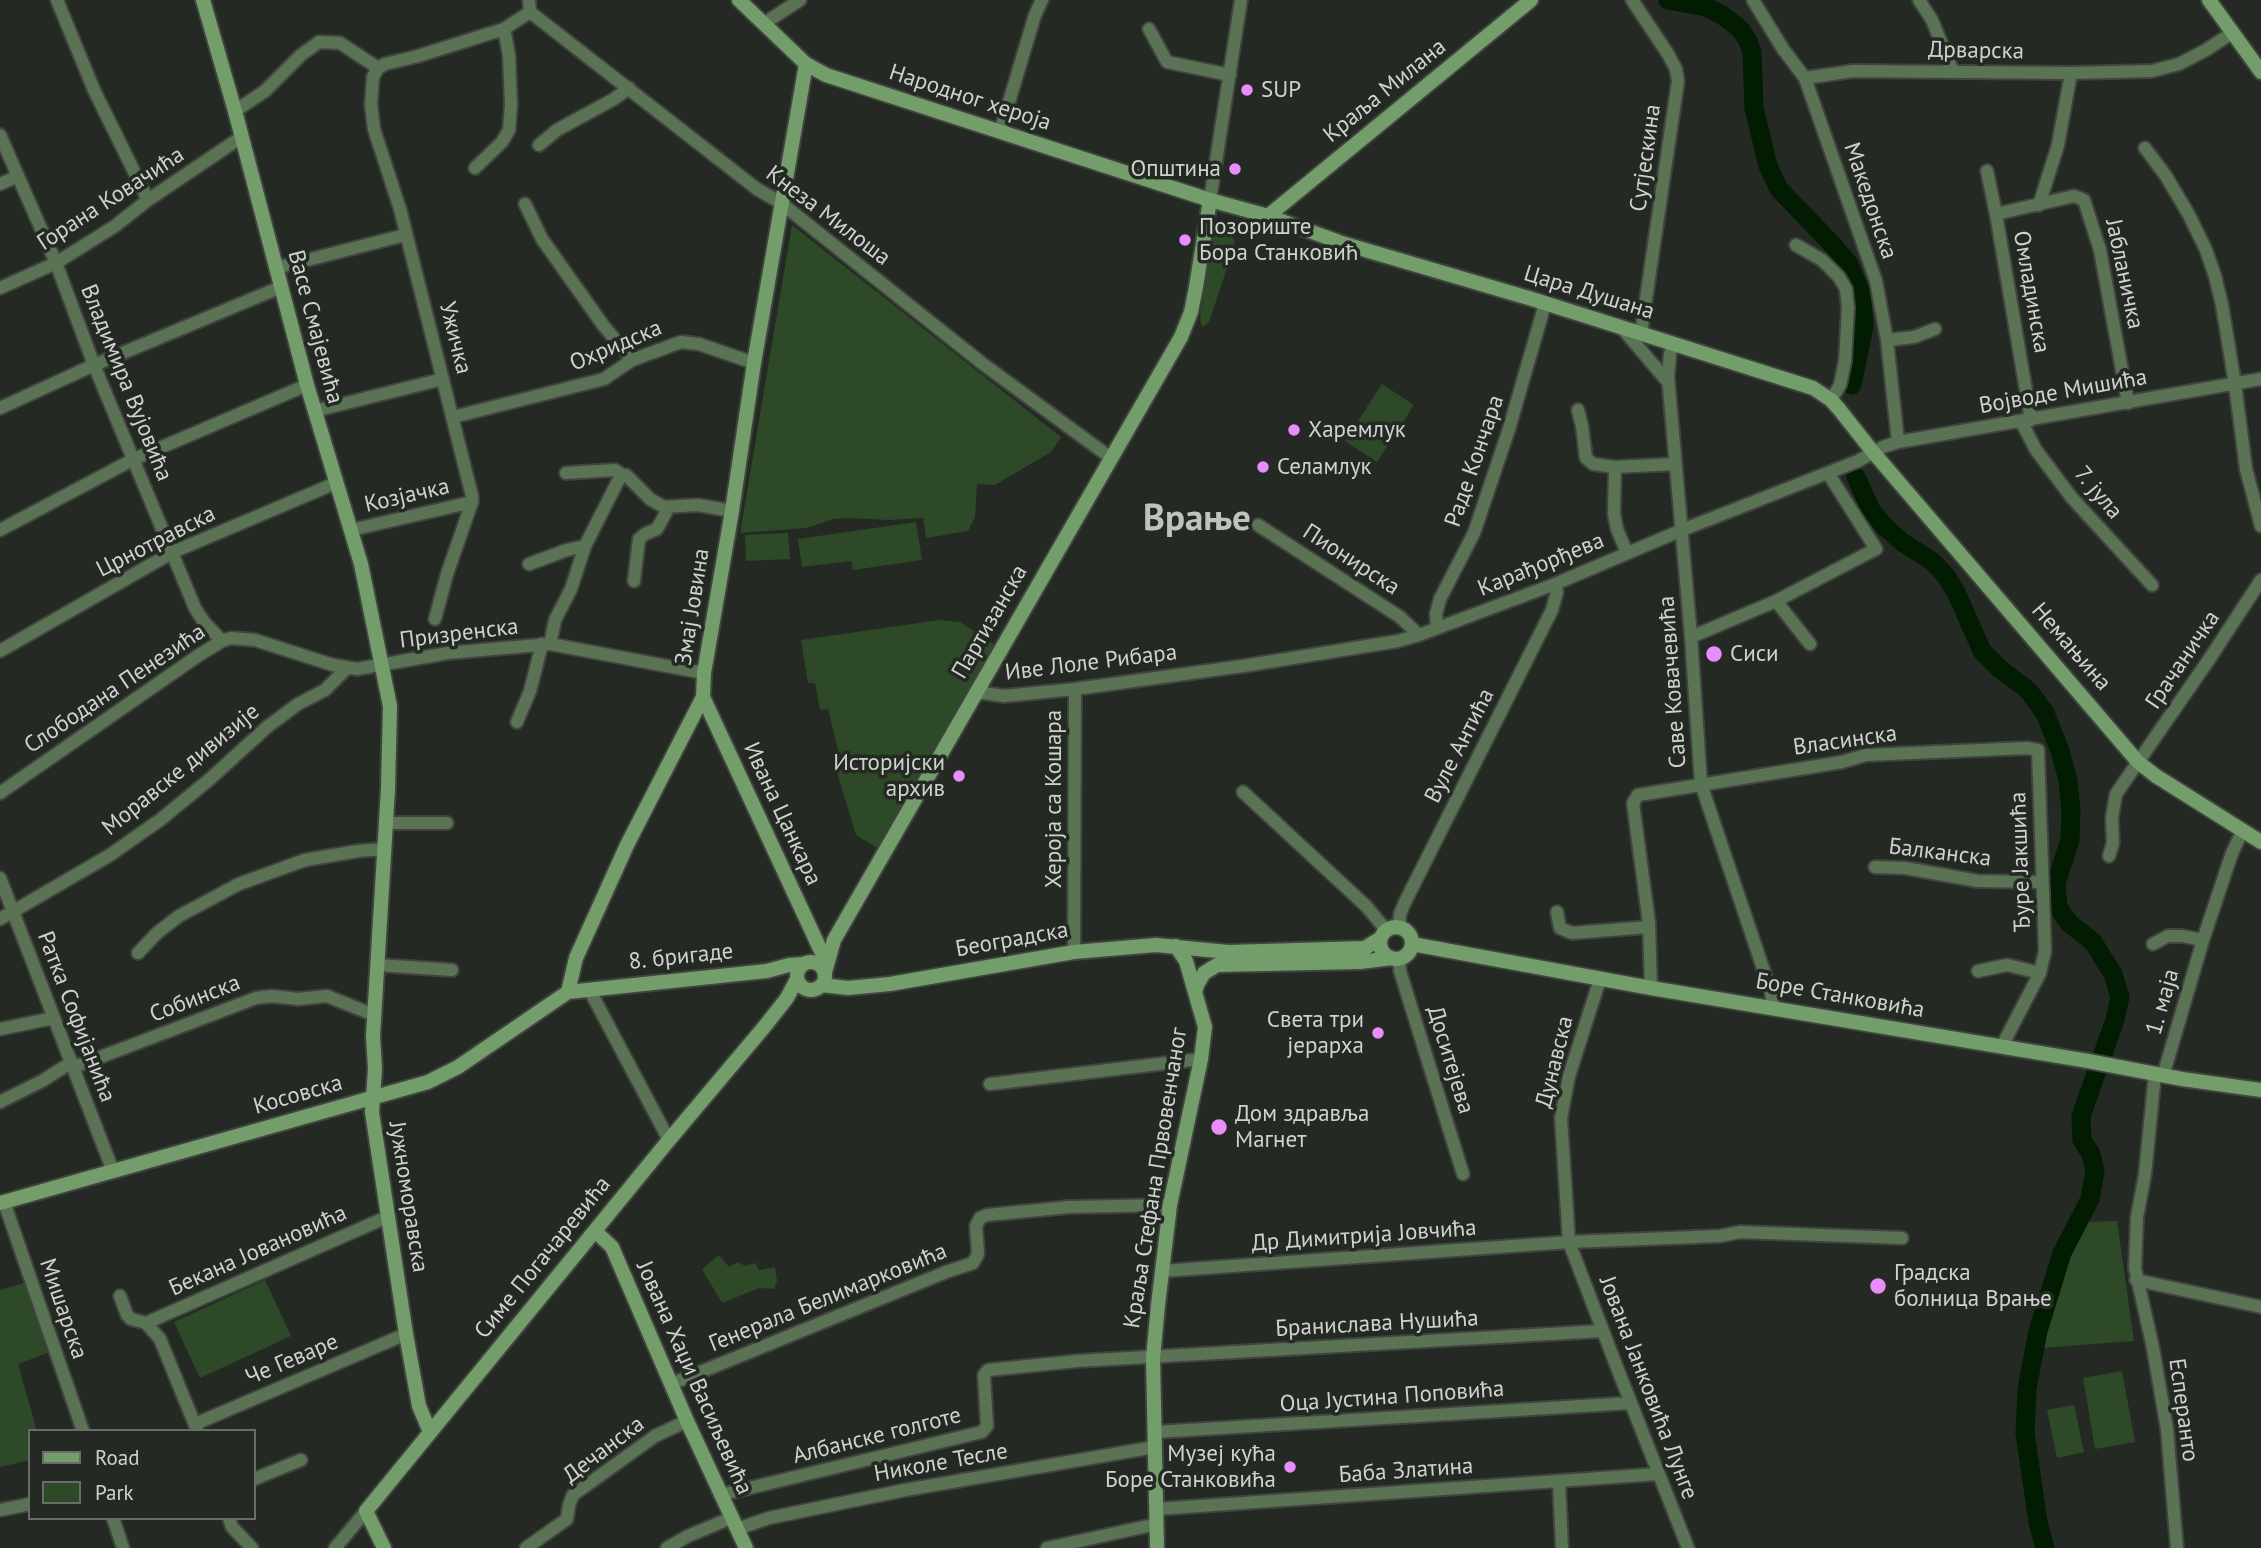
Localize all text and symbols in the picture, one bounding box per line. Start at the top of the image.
street label: Краља Милана [1318,33,1452,149]
street label: Дрварска [1928,36,2024,66]
street label: Народног хероја [886,59,1054,137]
place label: SUP [1261,76,1301,104]
marker: SUP [1239,82,1255,98]
street label: Сутјескина [1625,103,1667,213]
street label: Македонска [1837,139,1903,263]
street label: Горана Ковачића [32,141,190,257]
place label: Општина [1130,155,1221,183]
street label: Кнеза Милоша [760,160,896,272]
marker: Општина [1227,161,1243,177]
place label: Позориште Бора Станковић [1199,213,1358,267]
street label: Јабланичка [2099,216,2149,332]
street label: Омладинска [2007,229,2055,355]
marker: Позориште Бора Станковић [1177,232,1193,248]
street label: Васе Смајевића [281,247,349,407]
street label: Цара Душана [1520,260,1658,326]
street label: Владимира Вујовића [74,281,178,485]
street label: Ужичка [433,299,477,377]
street label: Охридска [566,314,666,378]
street label: Војводе Мишића [1977,364,2149,420]
street label: Раде Кончара [1440,391,1510,531]
place label: Харемлук [1308,416,1406,444]
marker: Харемлук [1286,422,1302,438]
place label: Селамлук [1277,453,1372,481]
marker: Селамлук [1255,459,1271,475]
street label: 7. јула [2068,461,2128,525]
street label: Козјачка [362,473,452,519]
district label: Врање [1143,497,1251,541]
street label: Црнотравска [92,500,220,584]
street label: Пионирска [1297,518,1405,602]
street label: Карађорђева [1474,527,1608,603]
street label: Змај Јовина [670,547,716,667]
street label: Партизанска [946,560,1034,684]
street label: Саве Ковачевића [1653,595,1693,769]
street label: Немањина [2025,597,2117,697]
street label: Грачаничка [2140,606,2226,714]
street label: Призренска [398,613,520,655]
street label: Слободана Пенезића [19,618,211,760]
street label: Иве Лоле Рибара [1003,639,1179,687]
place label: Сиси [1730,640,1779,668]
marker: Сиси [1704,644,1724,664]
street label: Вуле Антића [1419,684,1501,808]
street label: Моравске дивизије [97,698,265,842]
street label: Хероја са Кошара [1040,710,1068,888]
street label: Власинска [1791,720,1899,762]
street label: Ивана Цанкара [737,738,827,890]
place label: Историјски архив [833,749,945,803]
marker: Историјски архив [951,768,967,784]
street label: Ђуре Јакшића [2005,791,2037,933]
street label: Балканска [1887,833,1993,873]
street label: Београдска [953,917,1071,963]
street label: Ратка Софијанића [31,928,121,1106]
street label: 8. бригаде [627,938,735,976]
street label: 1. маја [2140,966,2186,1038]
street label: Боре Станковића [1753,968,1927,1024]
street label: Собинска [146,969,244,1029]
street label: Доситејева [1421,1003,1479,1117]
place label: Света три јерарха [1267,1006,1364,1060]
street label: Дунавска [1530,1013,1580,1111]
marker: Света три јерарха [1370,1025,1386,1041]
street label: Краља Стефана Првовенчаног [1119,1026,1193,1330]
street label: Косовска [250,1069,346,1121]
place label: Дом здравља Магнет [1235,1100,1369,1154]
marker: Дом здравља Магнет [1209,1117,1229,1137]
street label: Јужноморавска [382,1119,434,1275]
street label: Симе Погачаревића [469,1171,617,1345]
street label: Бекана Јовановића [165,1199,351,1303]
street label: Др Димитрија Јовчића [1251,1214,1477,1258]
street label: Генерала Белимарковића [705,1238,951,1358]
street label: Мишарска [33,1255,93,1363]
street label: Јована Хаџи Васиљевића [630,1257,758,1499]
place label: Градска болница Врање [1894,1259,2052,1313]
street label: Јована Јанковића Лунге [1593,1272,1703,1504]
marker: Градска болница Врање [1868,1276,1888,1296]
street label: Бранислава Нушића [1275,1305,1479,1343]
street label: Че Геваре [241,1328,343,1392]
street label: Есперанто [2162,1357,2204,1463]
street label: Оца Јустина Поповића [1279,1375,1505,1419]
street label: Албанске голготе [790,1402,964,1470]
street label: Дечанска [558,1411,650,1489]
legend [28,1429,256,1520]
street label: Николе Тесле [872,1438,1010,1488]
place label: Музеј кућа Боре Станковића [1105,1440,1276,1494]
text: Road [95,1444,139,1471]
street label: Баба Златина [1338,1453,1474,1489]
marker: Музеј кућа Боре Станковића [1282,1459,1298,1475]
text: Park [95,1479,134,1506]

